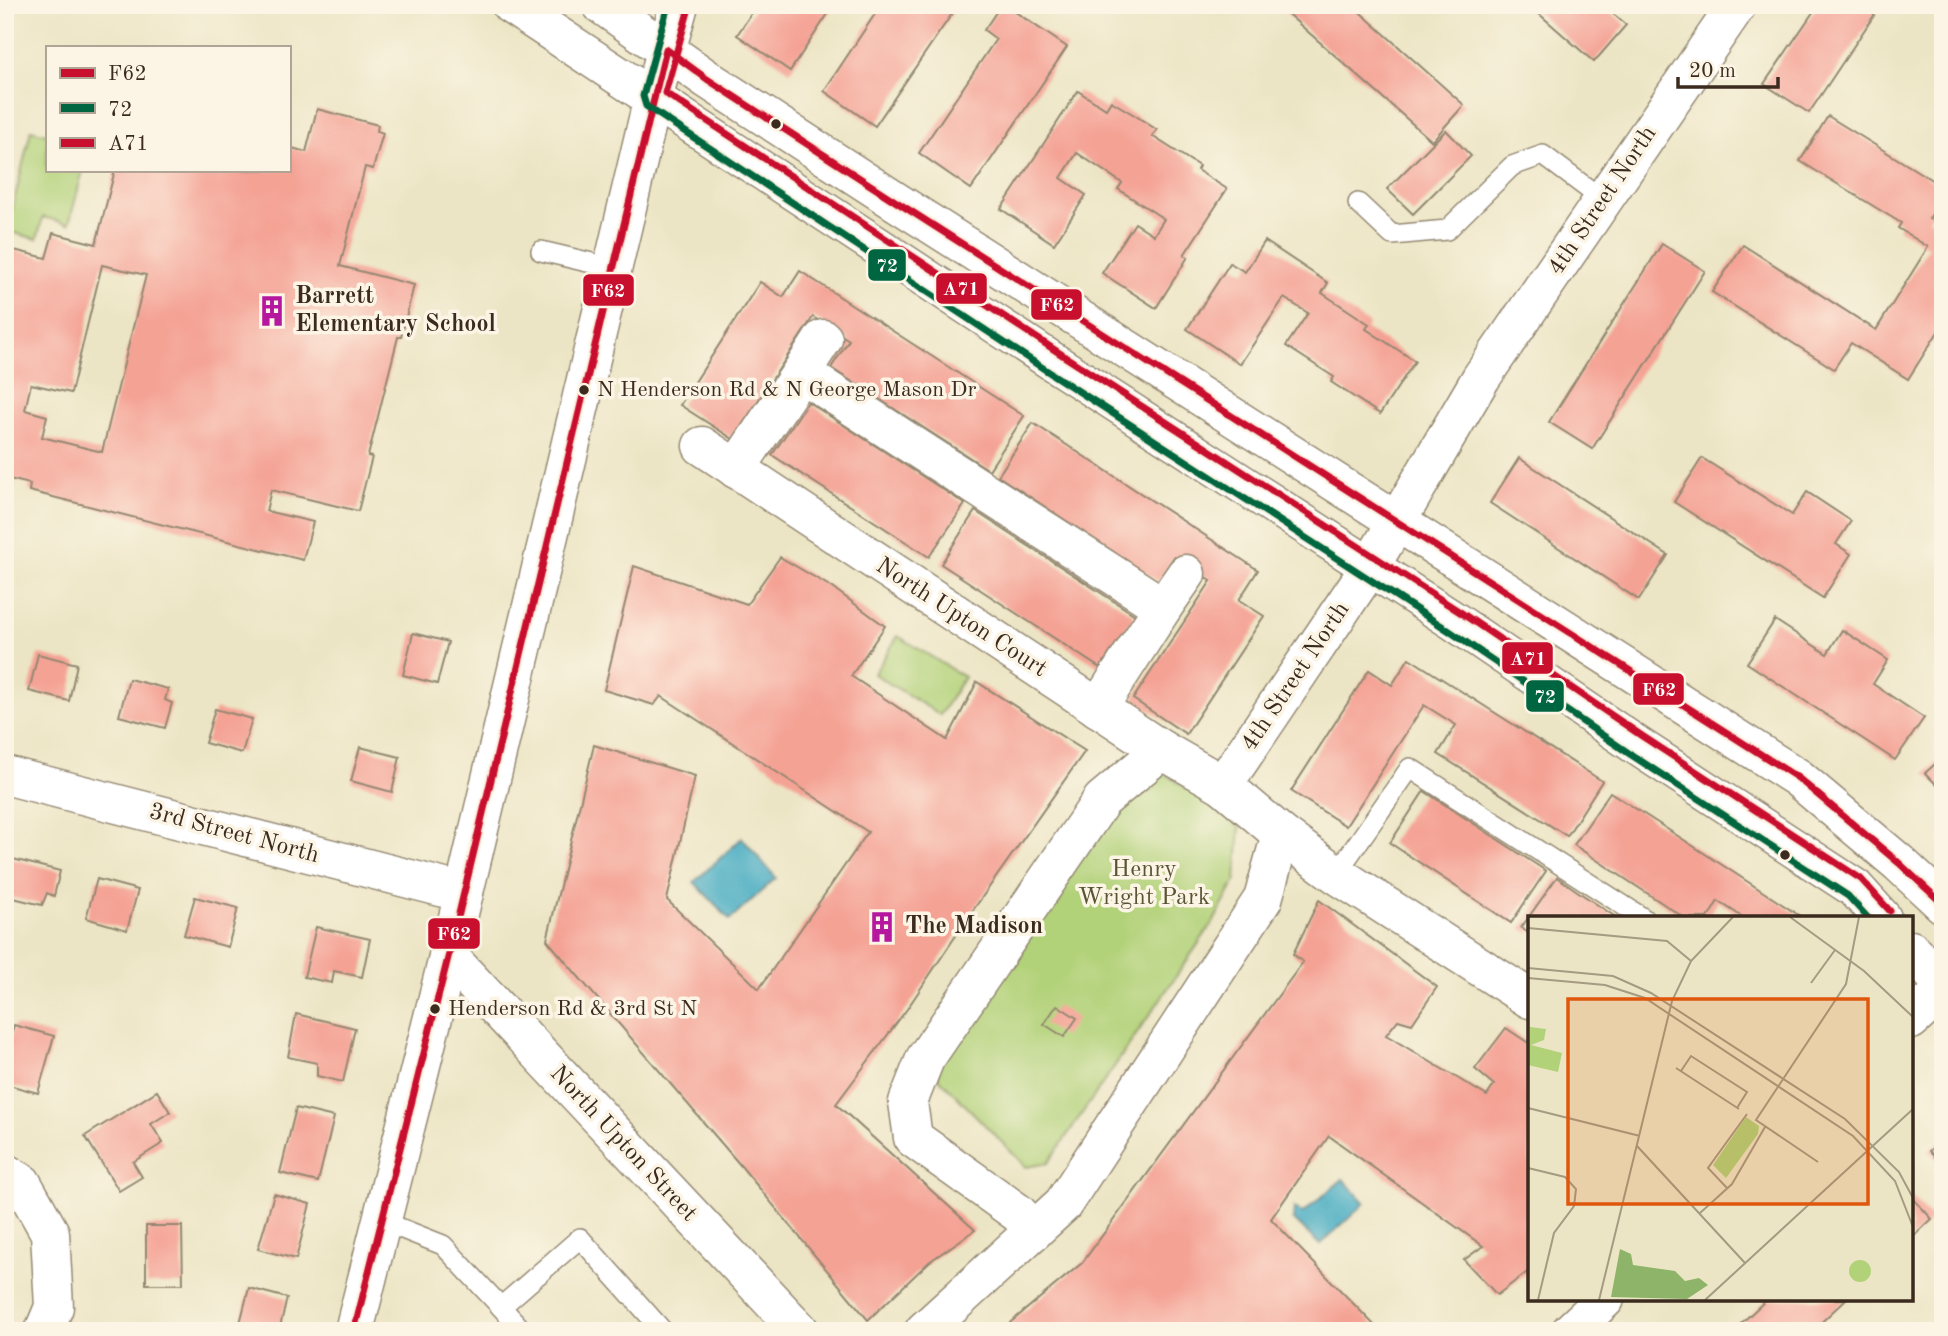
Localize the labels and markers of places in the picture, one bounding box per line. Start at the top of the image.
unlabelled marker [769,117,783,131]
place label: Barrett Elementary School [295,285,496,337]
building icon: Barrett Elementary School [255,294,289,328]
place label: N Henderson Rd & N George Mason Dr [597,379,977,401]
marker: N Henderson Rd & N George Mason Dr [577,383,591,397]
unlabelled marker [1778,848,1792,862]
building icon: The Madison [865,910,899,944]
place label: The Madison [905,915,1043,939]
place label: Henderson Rd & 3rd St N [448,998,697,1020]
marker: Henderson Rd & 3rd St N [428,1002,442,1016]

